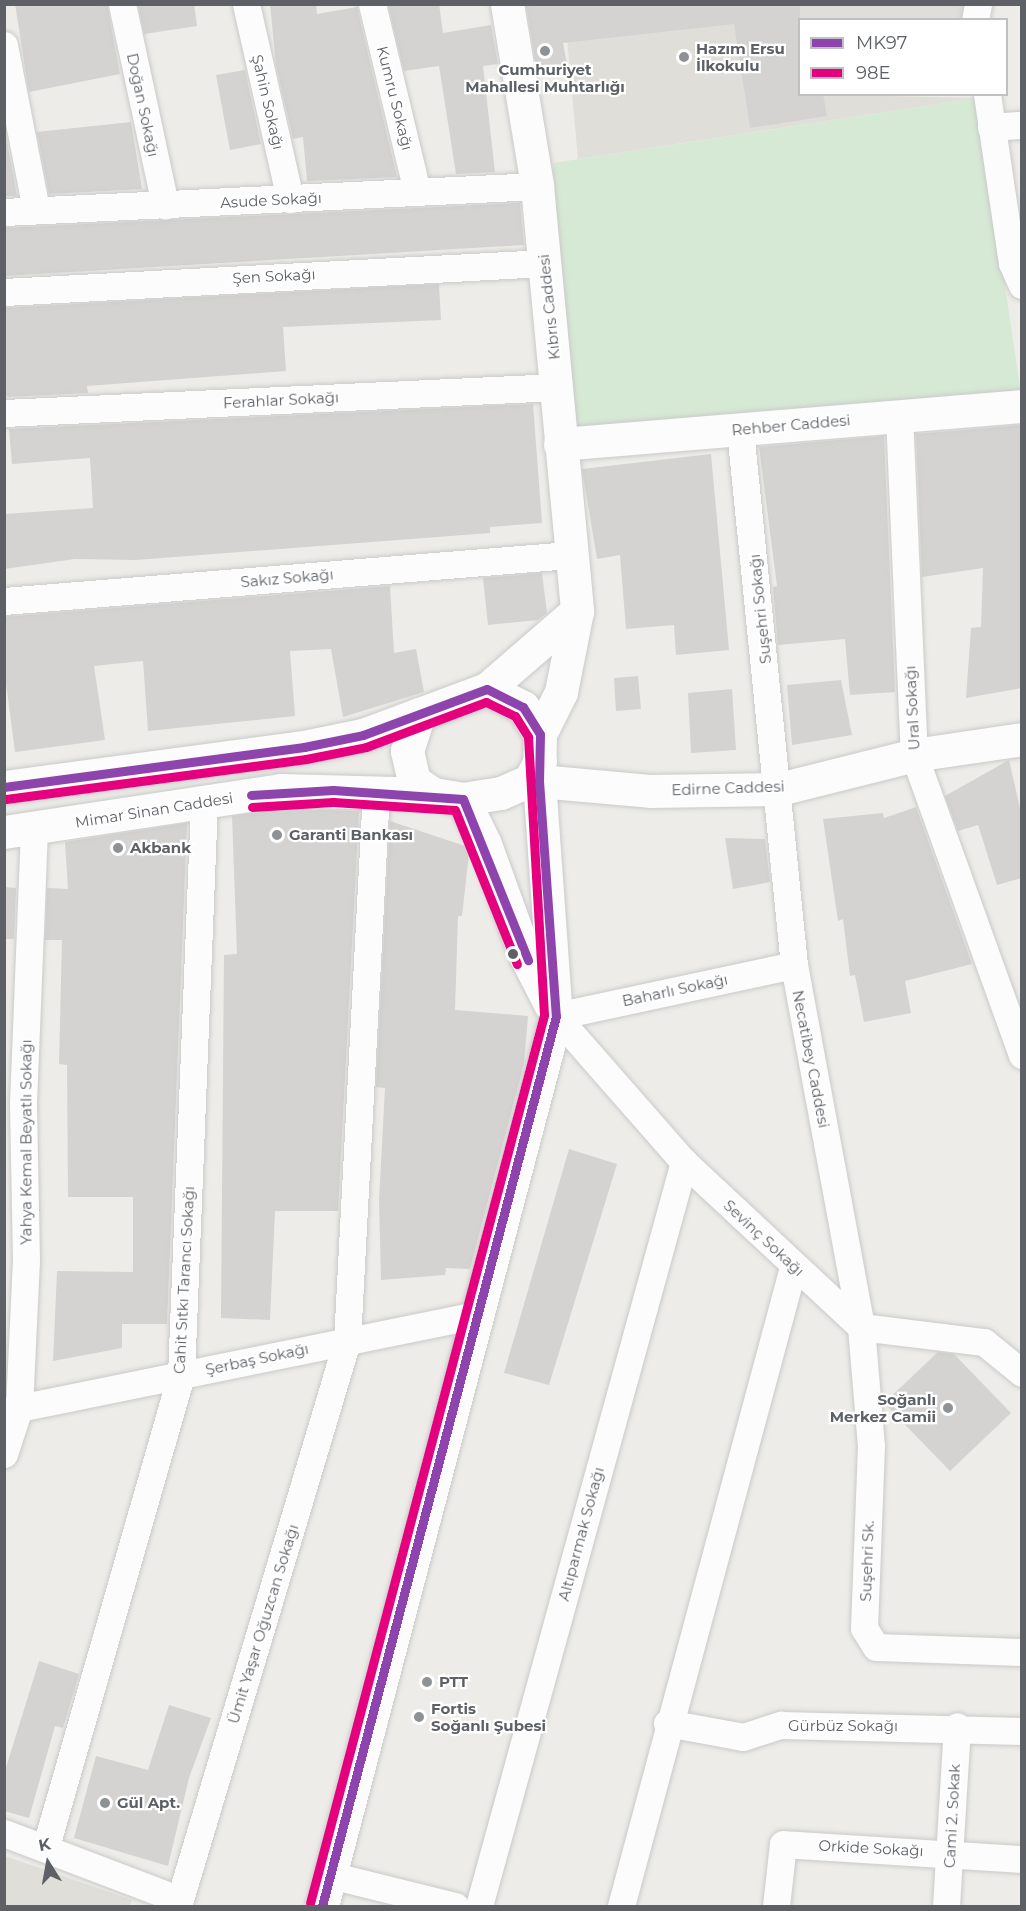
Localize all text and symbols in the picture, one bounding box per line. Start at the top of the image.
legend [798,18,1008,96]
text: MK97 [856,32,907,54]
place label: Hazım Ersu İlkokulu [696,39,785,74]
street label: Kumru Sokağı [373,44,417,152]
marker: Cumhuriyet Mahallesi Muhtarlığı [538,44,552,58]
marker: Hazım Ersu İlkokulu [677,50,691,64]
street label: Doğan Sokağı [123,51,163,159]
street label: Şahin Sokağı [248,53,288,151]
place label: Cumhuriyet Mahallesi Muhtarlığı [465,60,625,95]
text: 98E [856,62,891,84]
street label: Asude Sokağı [220,188,322,212]
street label: Kıbrıs Caddesi [535,253,563,361]
street label: Şen Sokağı [232,265,316,287]
street label: Ferahlar Sokağı [223,388,339,412]
street label: Rehber Caddesi [731,411,851,439]
street label: Suşehri Sokağı [745,553,775,665]
street label: Sakız Sokağı [240,565,334,591]
street label: Ural Sokağı [901,665,923,751]
street label: Edirne Caddesi [671,777,785,799]
street label: Mimar Sinan Caddesi [74,789,234,831]
place label: Garanti Bankası [289,826,413,844]
marker: Garanti Bankası [270,828,284,842]
place label: Akbank [130,839,191,857]
marker: Akbank [111,841,125,855]
unlabelled marker [507,948,519,960]
street label: Baharlı Sokağı [620,970,730,1010]
street label: Necatibey Caddesi [789,989,833,1129]
street label: Yahya Kemal Beyatlı Sokağı [17,1039,35,1245]
street label: Cahit Sıtkı Tarancı Sokağı [170,1186,198,1374]
street label: Sevinç Sokağı [720,1196,808,1280]
street label: Şerbaş Sokağı [204,1339,310,1379]
place label: Soğanlı Merkez Camii [830,1390,936,1425]
marker: Soğanlı Merkez Camii [941,1401,955,1415]
street label: Altıparmak Sokağı [554,1465,608,1603]
street label: Suşehri Sk. [857,1520,877,1602]
street label: Ümit Yaşar Oğuzcan Sokağı [224,1522,302,1726]
place label: PTT [439,1673,468,1691]
marker: PTT [420,1675,434,1689]
place label: Fortis Soğanlı Şubesi [431,1699,546,1734]
marker: Fortis Soğanlı Şubesi [412,1710,426,1724]
street label: Gürbüz Sokağı [788,1717,898,1735]
street label: Cami 2. Sokak [940,1763,964,1869]
place label: Gül Apt. [117,1794,180,1812]
marker: Gül Apt. [98,1796,112,1810]
north arrow [18,1833,78,1893]
text: K [37,1834,52,1855]
street label: Orkide Sokağı [818,1836,924,1860]

